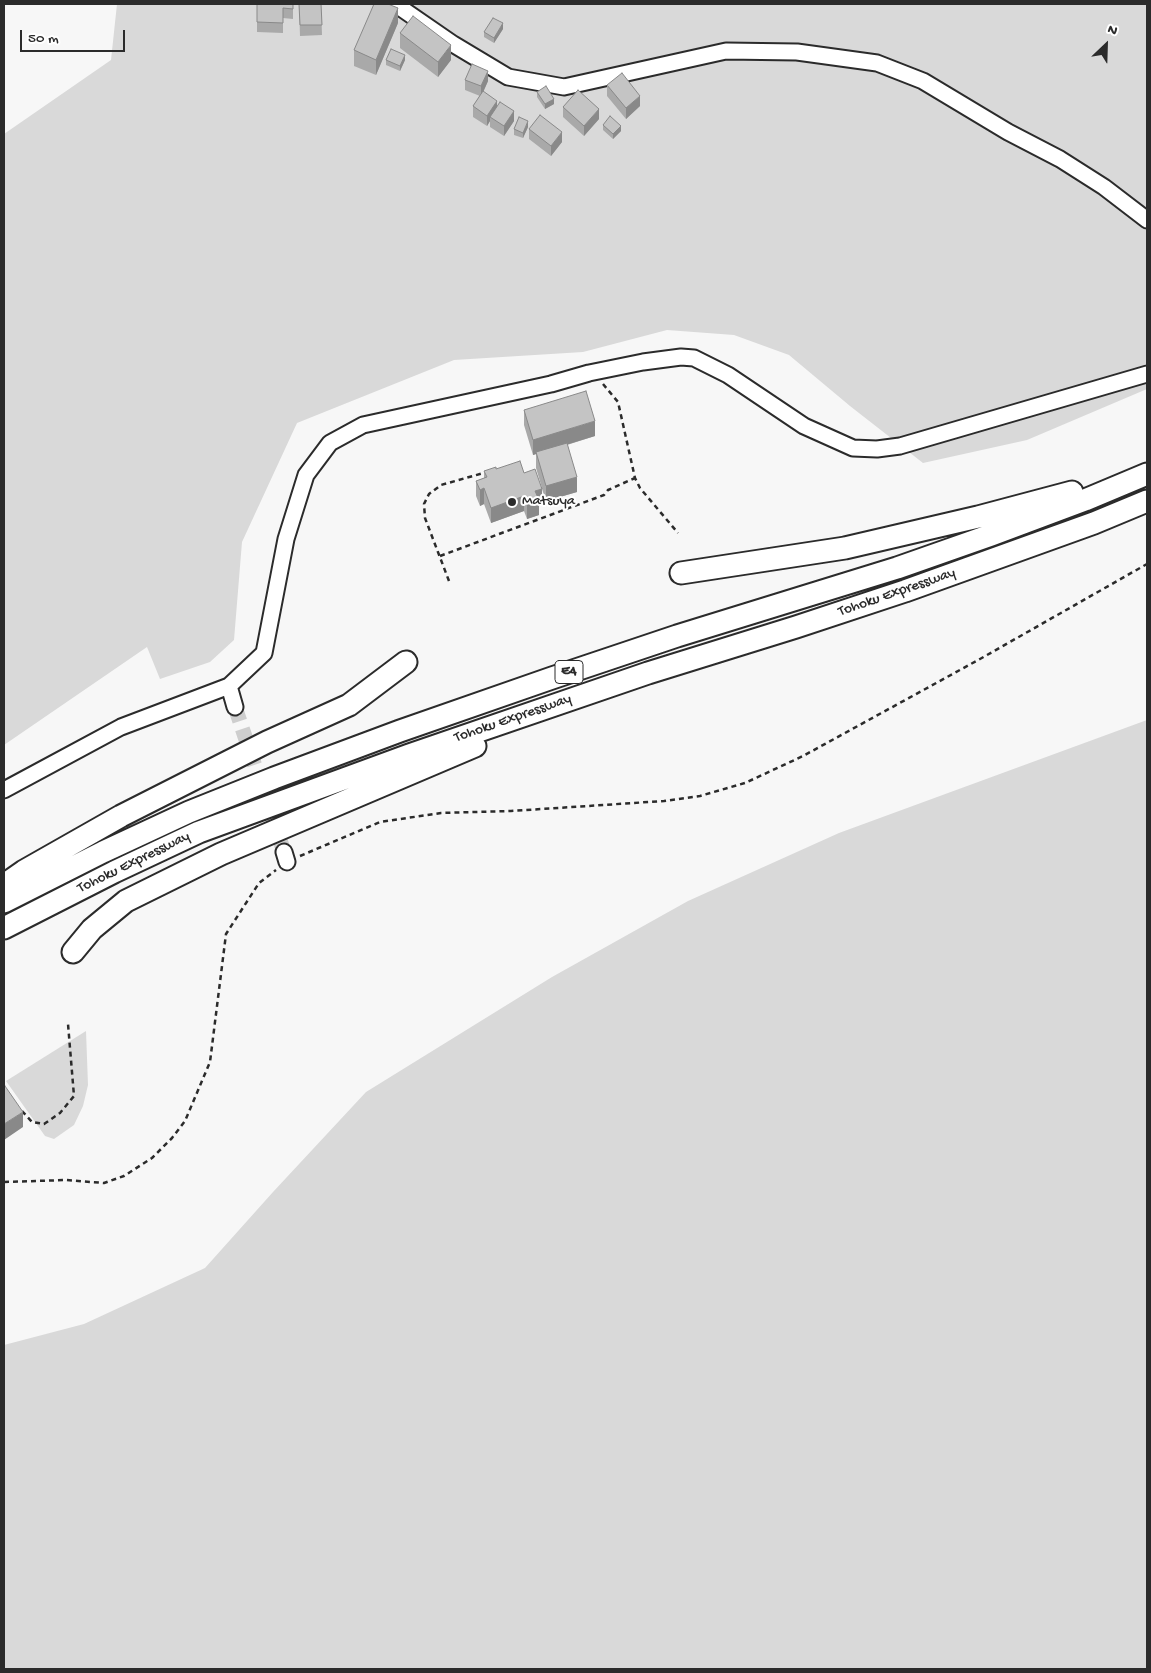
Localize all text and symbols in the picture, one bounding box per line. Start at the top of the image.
scale bar [22,20,128,52]
north arrow [1081,20,1131,70]
text: N [1105,21,1120,40]
text: 50 m [28,30,59,48]
place label: Matsuya [522,493,575,511]
marker: Matsuya [506,496,518,508]
street label: Tohoku Expressway [836,565,958,621]
road number: E4 [555,660,583,684]
street label: Tohoku Expressway [452,691,574,747]
street label: Tohoku Expressway [75,828,193,898]

